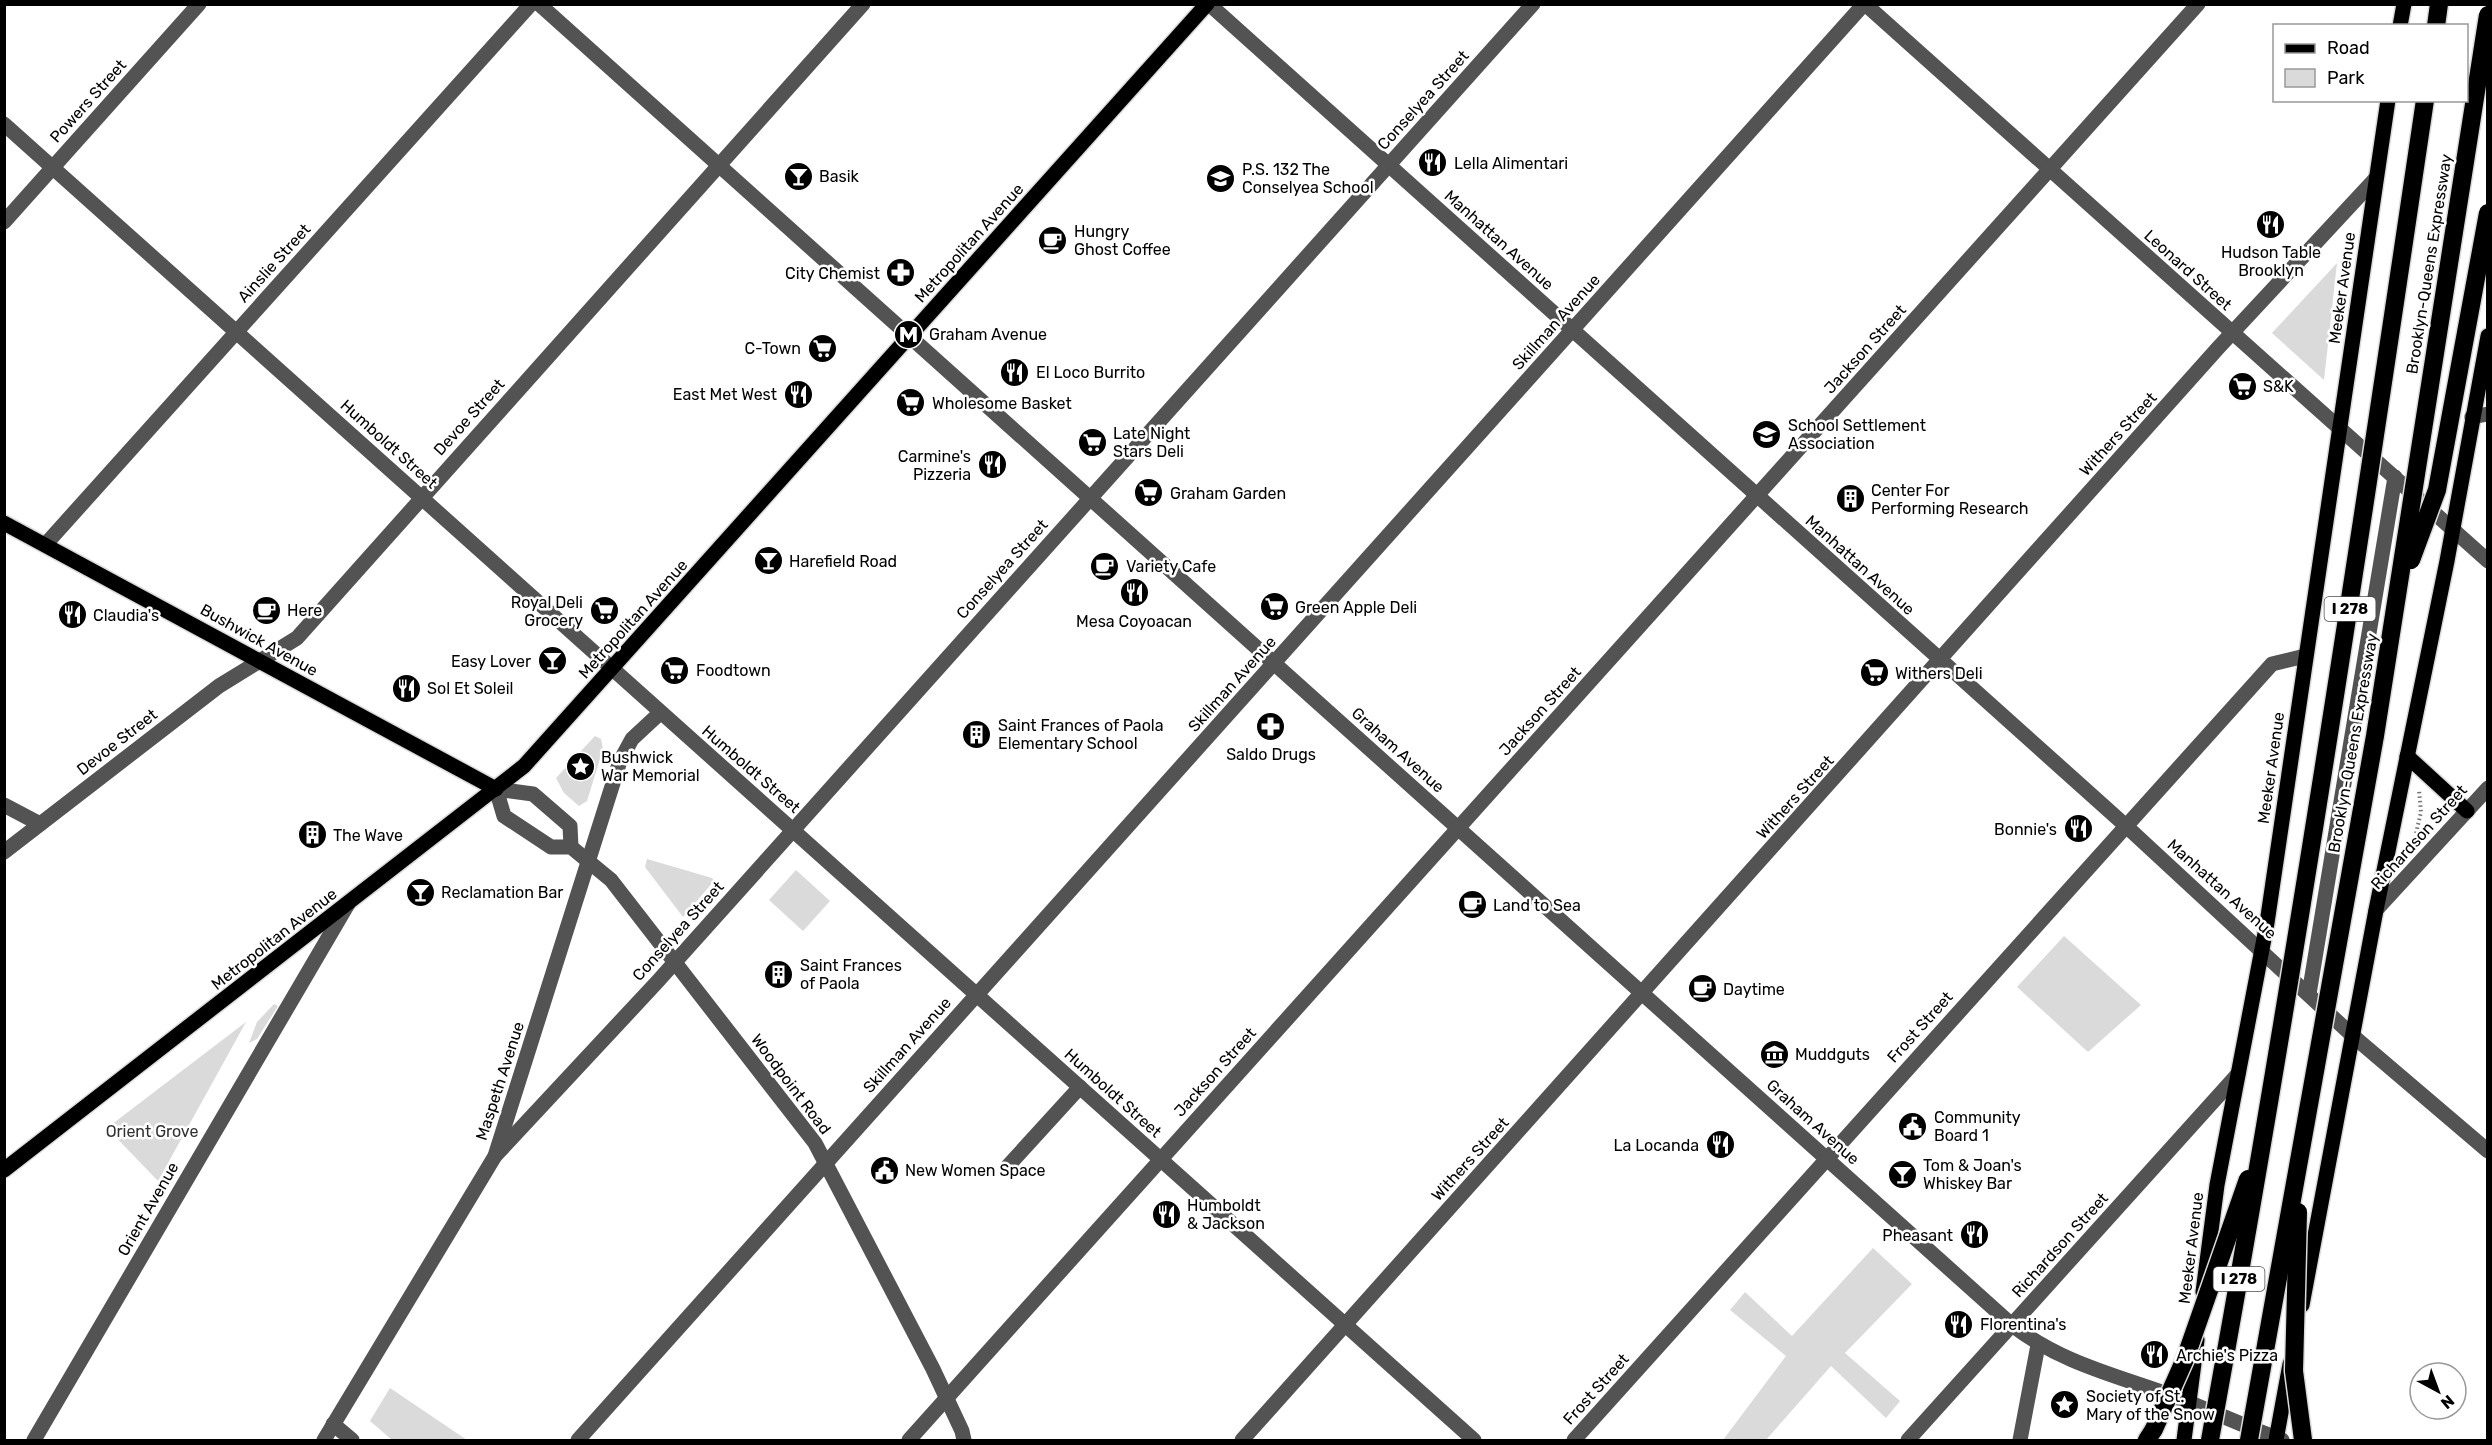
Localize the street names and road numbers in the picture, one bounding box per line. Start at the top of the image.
street label: Conselyea Street [1373,46,1473,154]
street label: Powers Street [46,56,130,146]
street label: Brooklyn-Queens Expressway [2402,152,2456,375]
street label: Metropolitan Avenue [910,179,1028,306]
street label: Manhattan Avenue [1441,186,1558,294]
street label: Ainslie Street [234,220,314,306]
street label: Leonard Street [2140,226,2236,314]
street label: Meeker Avenue [2325,231,2359,345]
street label: Skillman Avenue [1508,270,1604,374]
street label: Jackson Street [1820,301,1910,397]
street label: Devoe Street [430,375,508,459]
street label: Withers Street [2075,388,2161,480]
street label: Humboldt Street [337,396,441,492]
street label: Manhattan Avenue [1802,511,1919,619]
street label: Conselyea Street [952,515,1052,623]
street label: Metropolitan Avenue [574,555,692,682]
road number: I 278 [2324,597,2376,621]
street label: Bushwick Avenue [197,600,321,680]
street label: Skillman Avenue [1184,632,1280,736]
street label: Brooklyn-Queens Expressway [2324,632,2382,854]
street label: Jackson Street [1495,663,1585,759]
street label: Graham Avenue [1348,703,1448,797]
street label: Devoe Street [73,705,161,779]
street label: Meeker Avenue [2254,711,2288,825]
street label: Humboldt Street [698,721,804,817]
street label: Withers Street [1752,751,1838,843]
street label: Richardson Street [2367,781,2471,893]
street label: Manhattan Avenue [2164,835,2281,943]
street label: Conselyea Street [628,877,728,985]
street label: Metropolitan Avenue [208,884,340,994]
street label: Frost Street [1883,988,1957,1066]
street label: Skillman Avenue [859,993,955,1097]
street label: Maspeth Avenue [472,1019,528,1143]
street label: Jackson Street [1170,1024,1260,1120]
street label: Woodpoint Road [747,1030,835,1138]
street label: Humboldt Street [1061,1045,1165,1141]
street label: Graham Avenue [1763,1075,1863,1169]
street label: Withers Street [1427,1113,1513,1205]
street label: Orient Avenue [113,1159,183,1259]
street label: Richardson Street [2008,1189,2112,1301]
street label: Meeker Avenue [2175,1191,2207,1305]
road number: I 278 [2214,1267,2264,1291]
street label: Frost Street [1559,1350,1633,1428]

